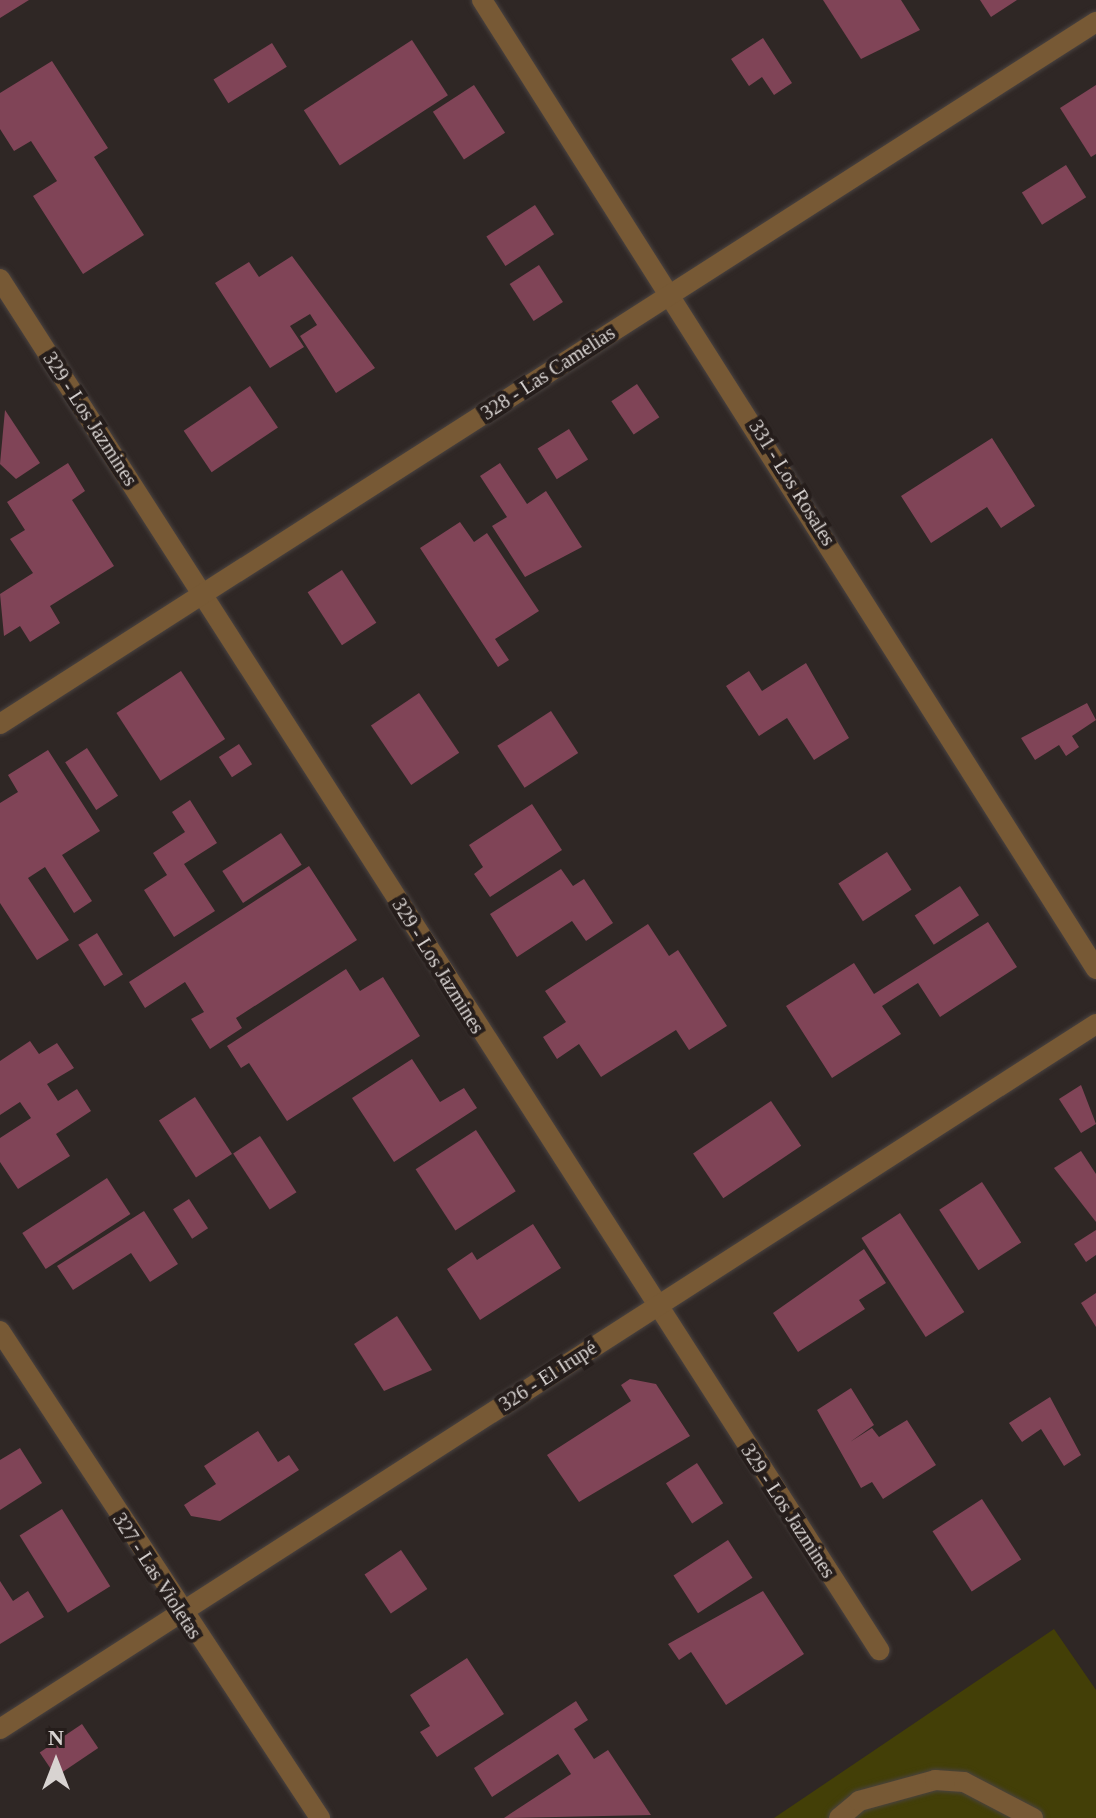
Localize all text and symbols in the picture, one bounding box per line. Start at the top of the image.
street label: 328 - Las Camelias [476,321,620,425]
street label: 329 - Los Jazmines [38,347,142,491]
street label: 331 - Los Rosales [744,416,840,550]
street label: 329 - Los Jazmines [387,894,489,1038]
street label: 326 - El Irupé [495,1336,601,1416]
street label: 329 - Los Jazmines [736,1439,840,1583]
street label: 327 - Las Violetas [107,1508,207,1644]
north arrow [16,1722,96,1802]
text: N [48,1725,64,1750]

